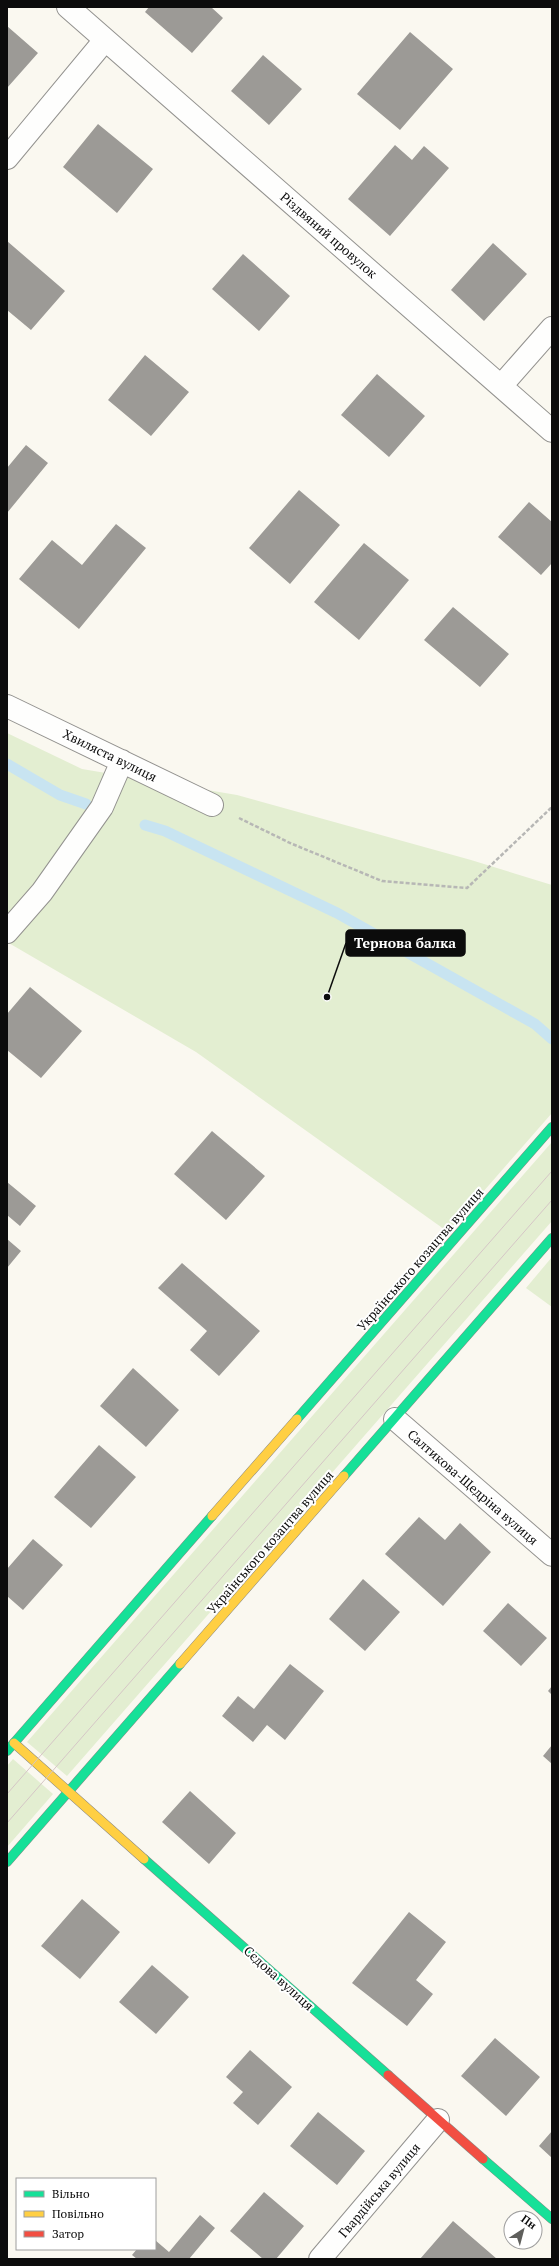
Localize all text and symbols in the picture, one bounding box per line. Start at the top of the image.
street label: Різдвяний провулок [277,188,382,283]
street label: Хвиляста вулиця [60,724,160,786]
callout: Тернова балка [346,930,465,956]
text: Тернова балка [354,933,456,952]
street label: Українського козацтва вулиця [353,1183,487,1335]
street label: Салтикова-Щедріна вулиця [404,1425,542,1549]
street label: Українського козацтва вулиця [203,1466,337,1618]
street label: Сєдова вулиця [240,1942,318,2014]
street label: Гвардійська вулиця [334,2139,424,2241]
legend [16,2178,156,2250]
text: Вільно [52,2186,90,2201]
text: Повільно [52,2206,104,2221]
north arrow [503,2210,543,2250]
text: Пн [518,2212,539,2232]
text: Затор [52,2226,84,2241]

